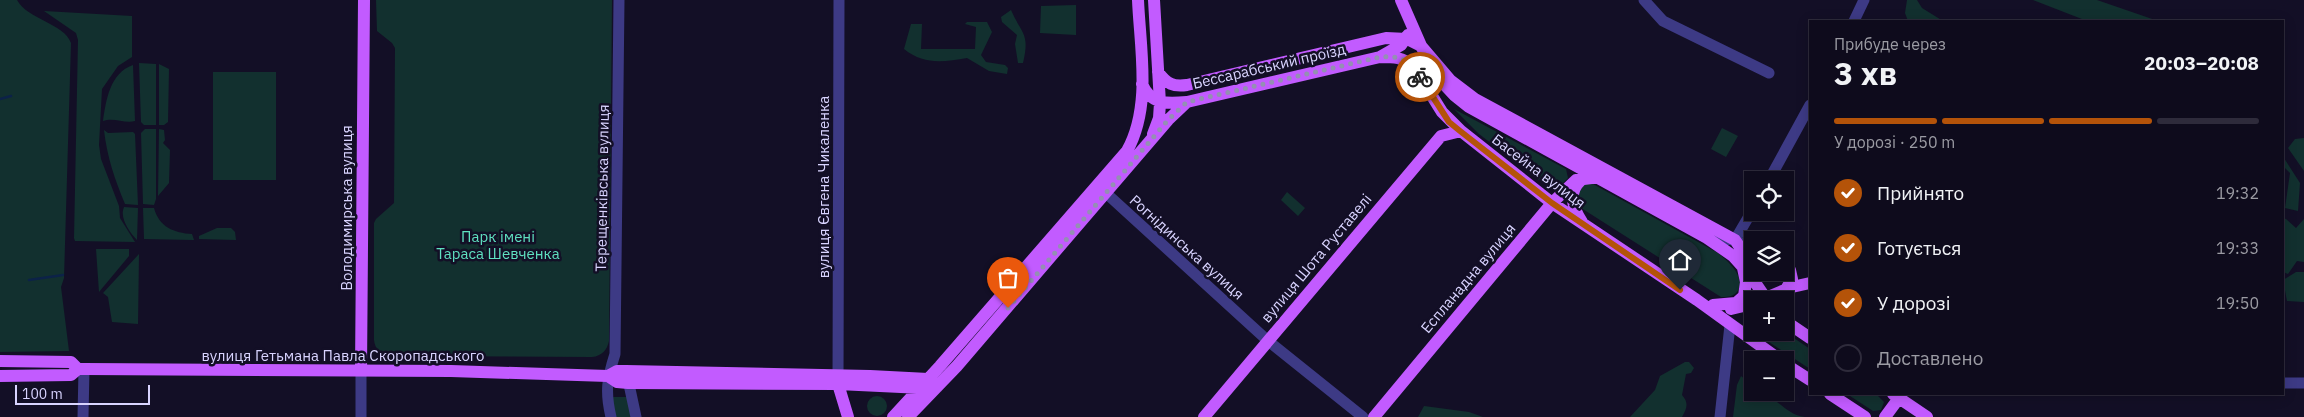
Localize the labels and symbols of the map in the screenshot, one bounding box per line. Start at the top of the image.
street label: Бессарабський проїзд [1191,39,1348,93]
courier [1395,52,1445,102]
street label: вулиця Євгена Чикаленка [814,96,833,278]
street label: Терещенківська вулиця [591,104,613,272]
street label: Володимирська вулиця [337,125,356,291]
street label: Басейна вулиця [1488,130,1590,212]
street label: вулиця Шота Руставелі [1257,190,1375,326]
street label: Рогнідинська вулиця [1126,191,1248,303]
street label: Еспланадна вулиця [1417,219,1519,337]
park label: Парк імені Тараса Шевченка [436,227,560,263]
pin [1659,239,1701,290]
pin [987,257,1029,308]
street label: вулиця Гетьмана Павла Скоропадського [202,346,484,365]
scale bar [15,382,150,405]

